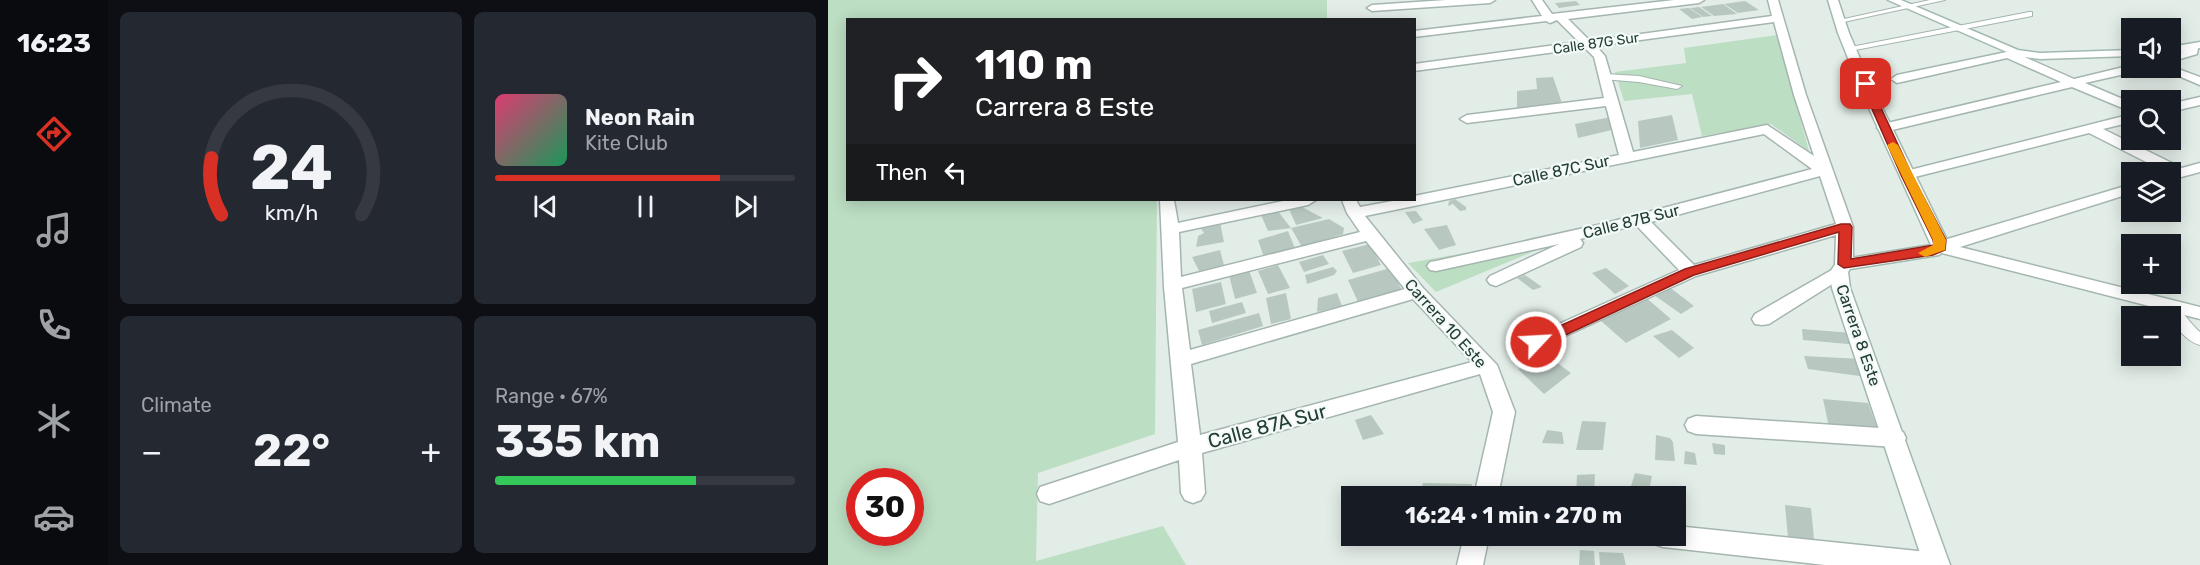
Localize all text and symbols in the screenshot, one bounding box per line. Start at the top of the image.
map controls [2121,18,2181,366]
button: sound [2121,18,2181,78]
text: 16:23 [17,27,91,59]
street label: Calle 87G Sur [1552,29,1641,58]
text: 110 m [975,40,1093,90]
icon: right [876,42,954,120]
pin [1840,58,1891,109]
icon: arrive [1849,67,1882,100]
button: search [2121,90,2181,150]
text: Carrera 8 Este [975,91,1154,123]
text: Neon Rain [585,104,695,131]
icon: directions [33,113,75,155]
text: 24 [250,131,332,205]
text: Kite Club [585,131,668,155]
street label: Calle 87C Sur [1511,151,1611,190]
icon: left [939,156,972,189]
text: Then [876,159,927,186]
button: layers [2121,162,2181,222]
icon: previous [529,190,562,223]
icon: pause [629,190,662,223]
icon: next [729,190,762,223]
street label: Calle 87B Sur [1581,200,1681,243]
text: km/h [264,201,318,226]
icon: music [33,209,75,251]
button: + [2121,234,2181,294]
street label: Carrera 10 Este [1401,275,1491,372]
street label: Carrera 8 Este [1832,282,1885,389]
icon: phone [33,304,75,346]
button: − [2121,306,2181,366]
position arrow [1504,310,1568,374]
text: Range · 67% [495,384,608,408]
text: Climate [141,393,212,417]
street label: Calle 87A Sur [1205,399,1329,453]
icon: climate [33,400,75,442]
text: 335 km [495,415,661,468]
text: 22° [253,424,330,477]
text: − [141,432,162,471]
text: + [420,432,441,471]
speed limit sign: 30 [846,468,924,546]
icon: car [33,496,75,538]
text: 16:24 · 1 min · 270 m [1405,502,1622,529]

